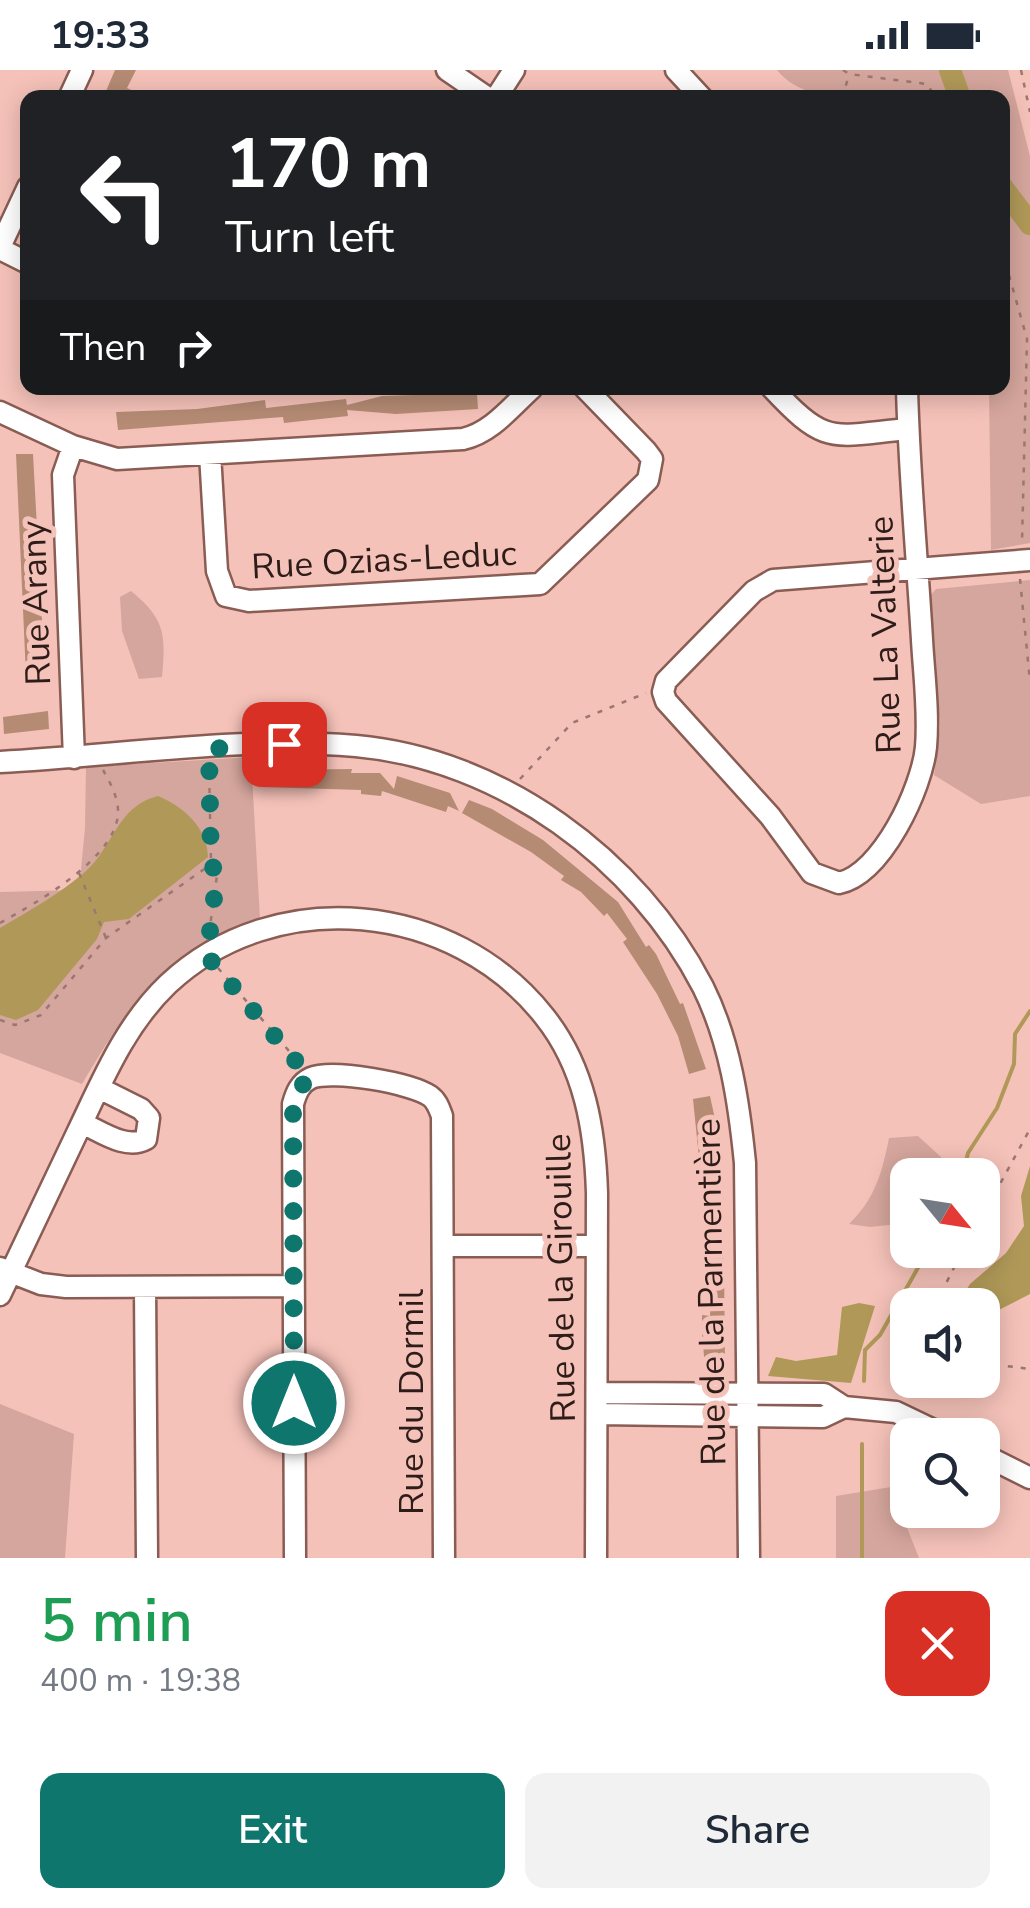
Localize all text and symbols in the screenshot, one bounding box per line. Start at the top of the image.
text: 19:33 [50,10,151,61]
text: 170 m [225,116,431,212]
icon: left [60,130,190,260]
text: Turn left [225,207,394,268]
icon: right [166,320,221,375]
text: Then [60,322,146,373]
street label: Rue La Valterie [857,515,913,755]
street label: Rue Arany [10,520,62,686]
street label: Rue Ozias-Leduc [250,530,518,590]
pin [242,702,327,787]
icon: arrive [257,717,312,772]
street label: Rue de la Parmentière [684,1118,738,1466]
street label: Rue de la Girouille [535,1133,587,1423]
north arrow [890,1158,1000,1268]
map controls [890,1158,1000,1528]
street label: Rue du Dormil [388,1288,435,1515]
button: sound [890,1288,1000,1398]
position arrow [242,1351,346,1455]
button: search [890,1418,1000,1528]
text: 5 min [40,1580,193,1662]
button: close [885,1591,990,1696]
text: 400 m · 19:38 [40,1659,241,1702]
button: Exit [40,1773,505,1888]
button: Share [525,1773,990,1888]

